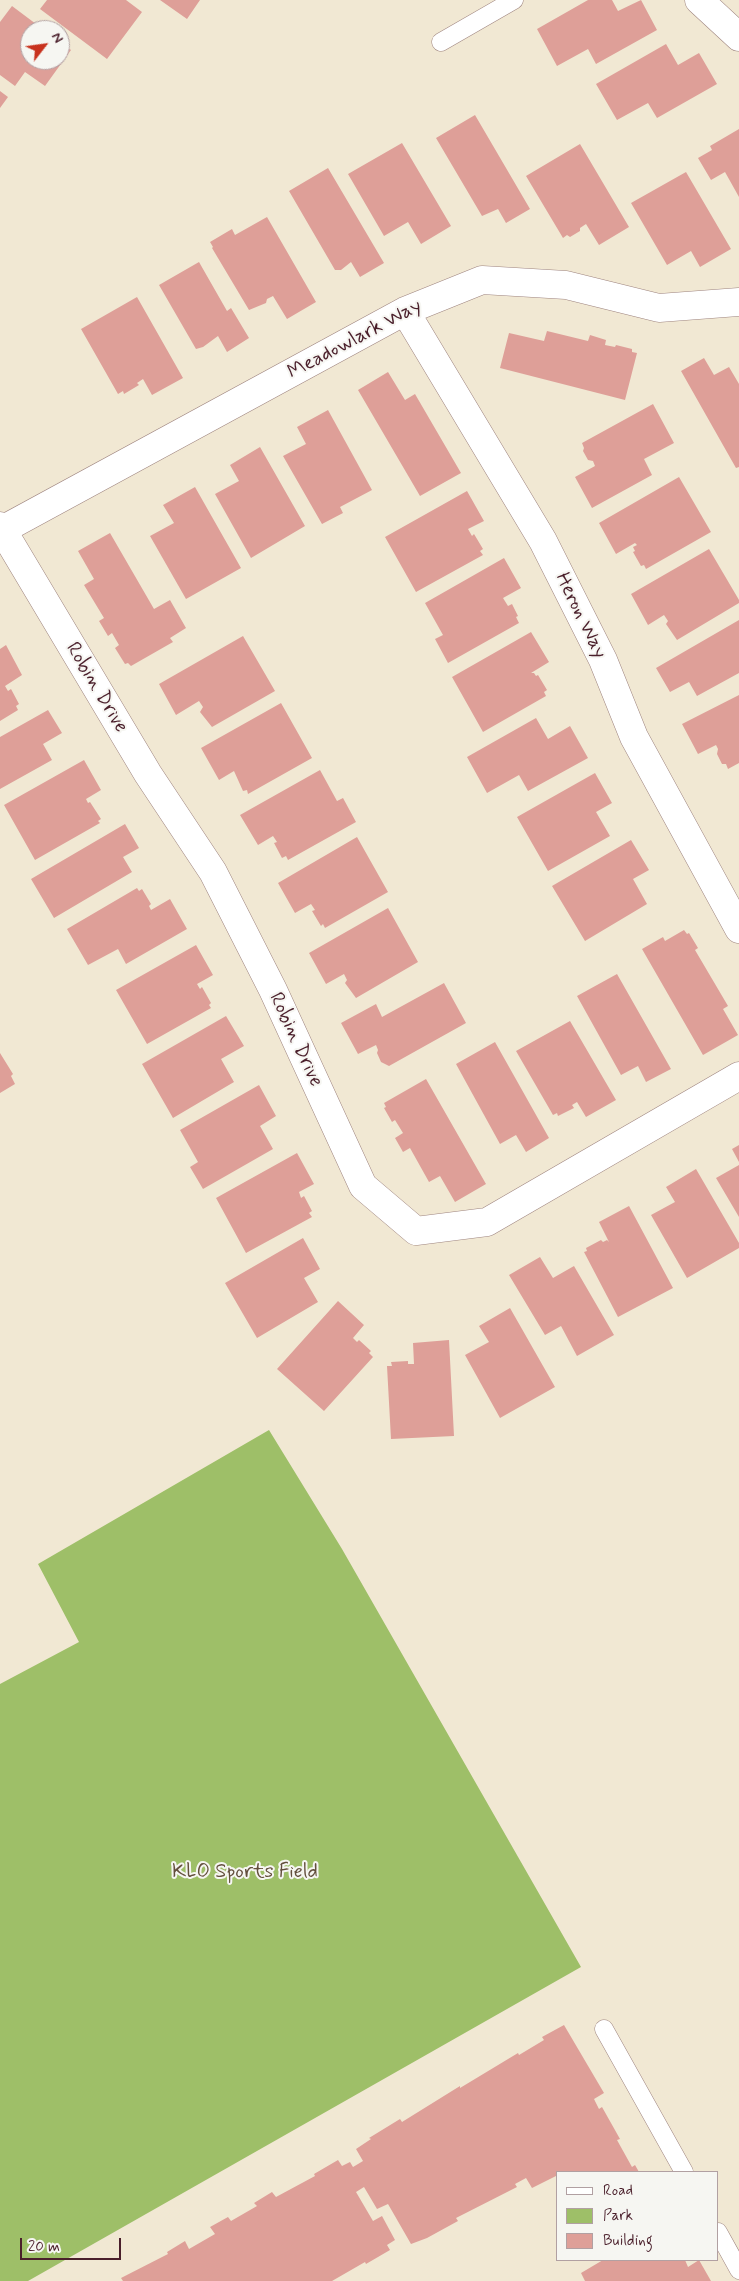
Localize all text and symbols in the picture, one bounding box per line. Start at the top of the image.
north arrow [20,20,70,70]
text: N [47,29,67,47]
street label: Meadowlark Way [284,295,426,385]
street label: Heron Way [549,569,611,663]
street label: Robin Drive [60,638,132,738]
street label: Robin Drive [263,989,327,1091]
park label: KLO Sports Field [172,1861,318,1885]
legend [556,2171,719,2261]
text: Road [603,2181,633,2201]
text: Park [603,2206,633,2226]
scale bar [22,2228,124,2260]
text: Building [603,2231,653,2251]
text: 20 m [28,2237,60,2257]

